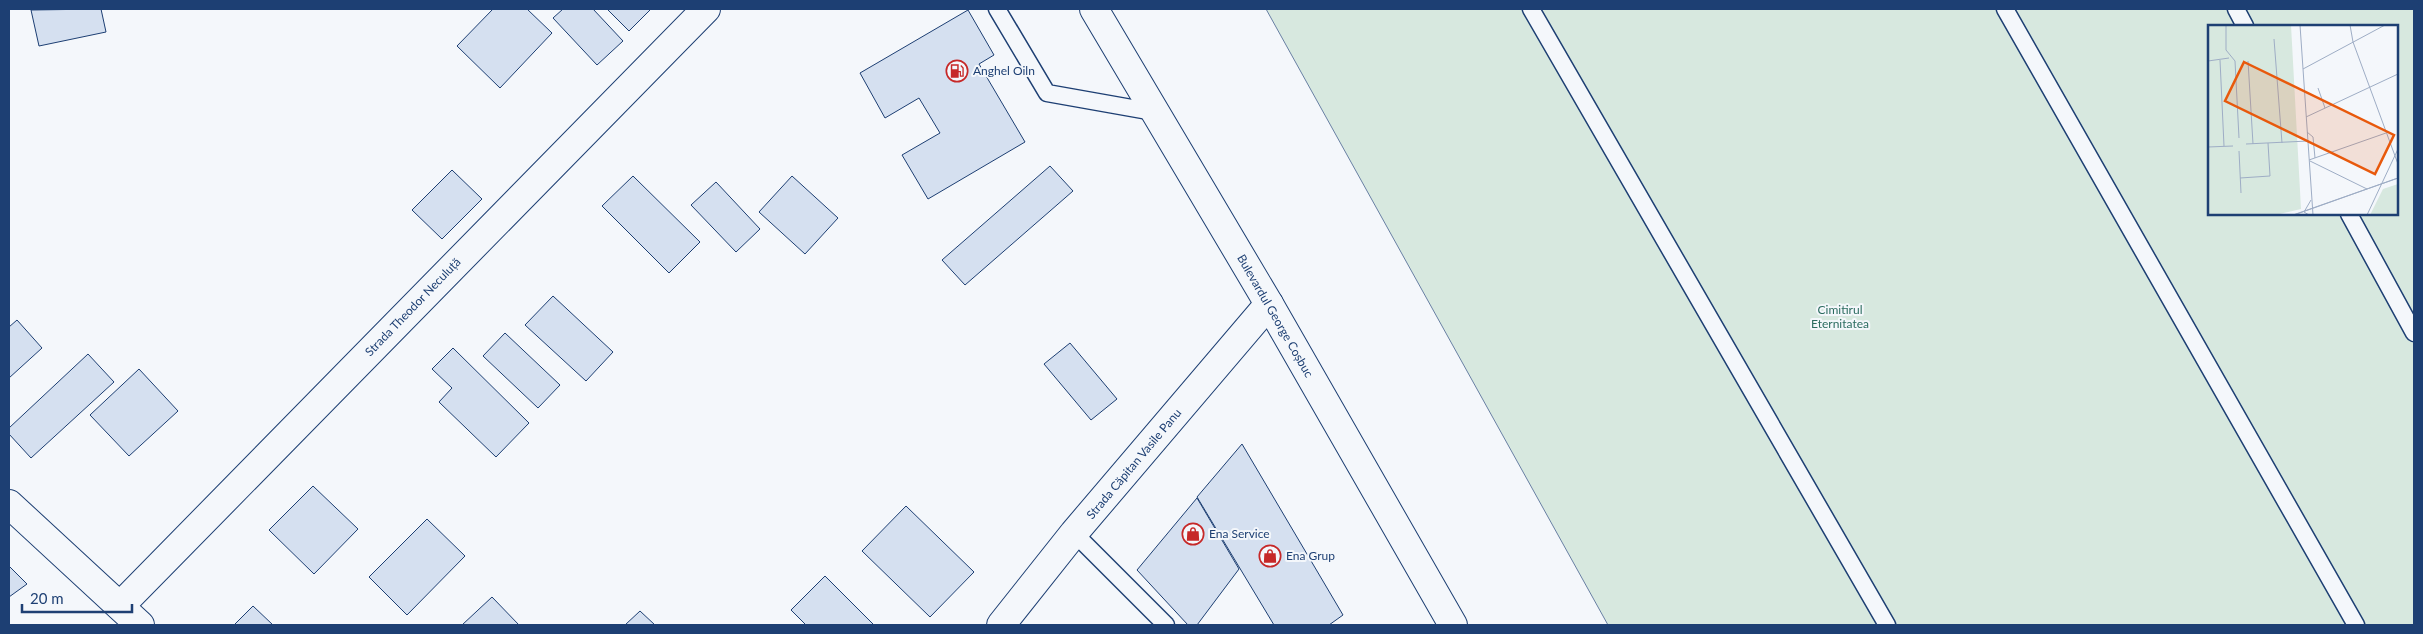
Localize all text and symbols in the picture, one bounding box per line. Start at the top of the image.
inset map [2208,25,2398,215]
fuel station icon: Anghel Oiln [945,59,969,83]
place label: Anghel Oiln [973,63,1035,78]
street label: Bulevardul George Coșbuc [1234,252,1317,380]
street label: Strada Theodor Neculuță [362,254,464,359]
park label: Cimitirul Eternitatea [1811,302,1869,331]
street label: Strada Căpitan Vasile Panu [1083,405,1184,522]
shop icon: Ena Service [1181,522,1205,546]
place label: Ena Service [1209,526,1270,541]
shop icon: Ena Grup [1258,544,1282,568]
place label: Ena Grup [1286,548,1335,563]
scale bar [22,582,132,614]
text: 20 m [30,589,64,607]

